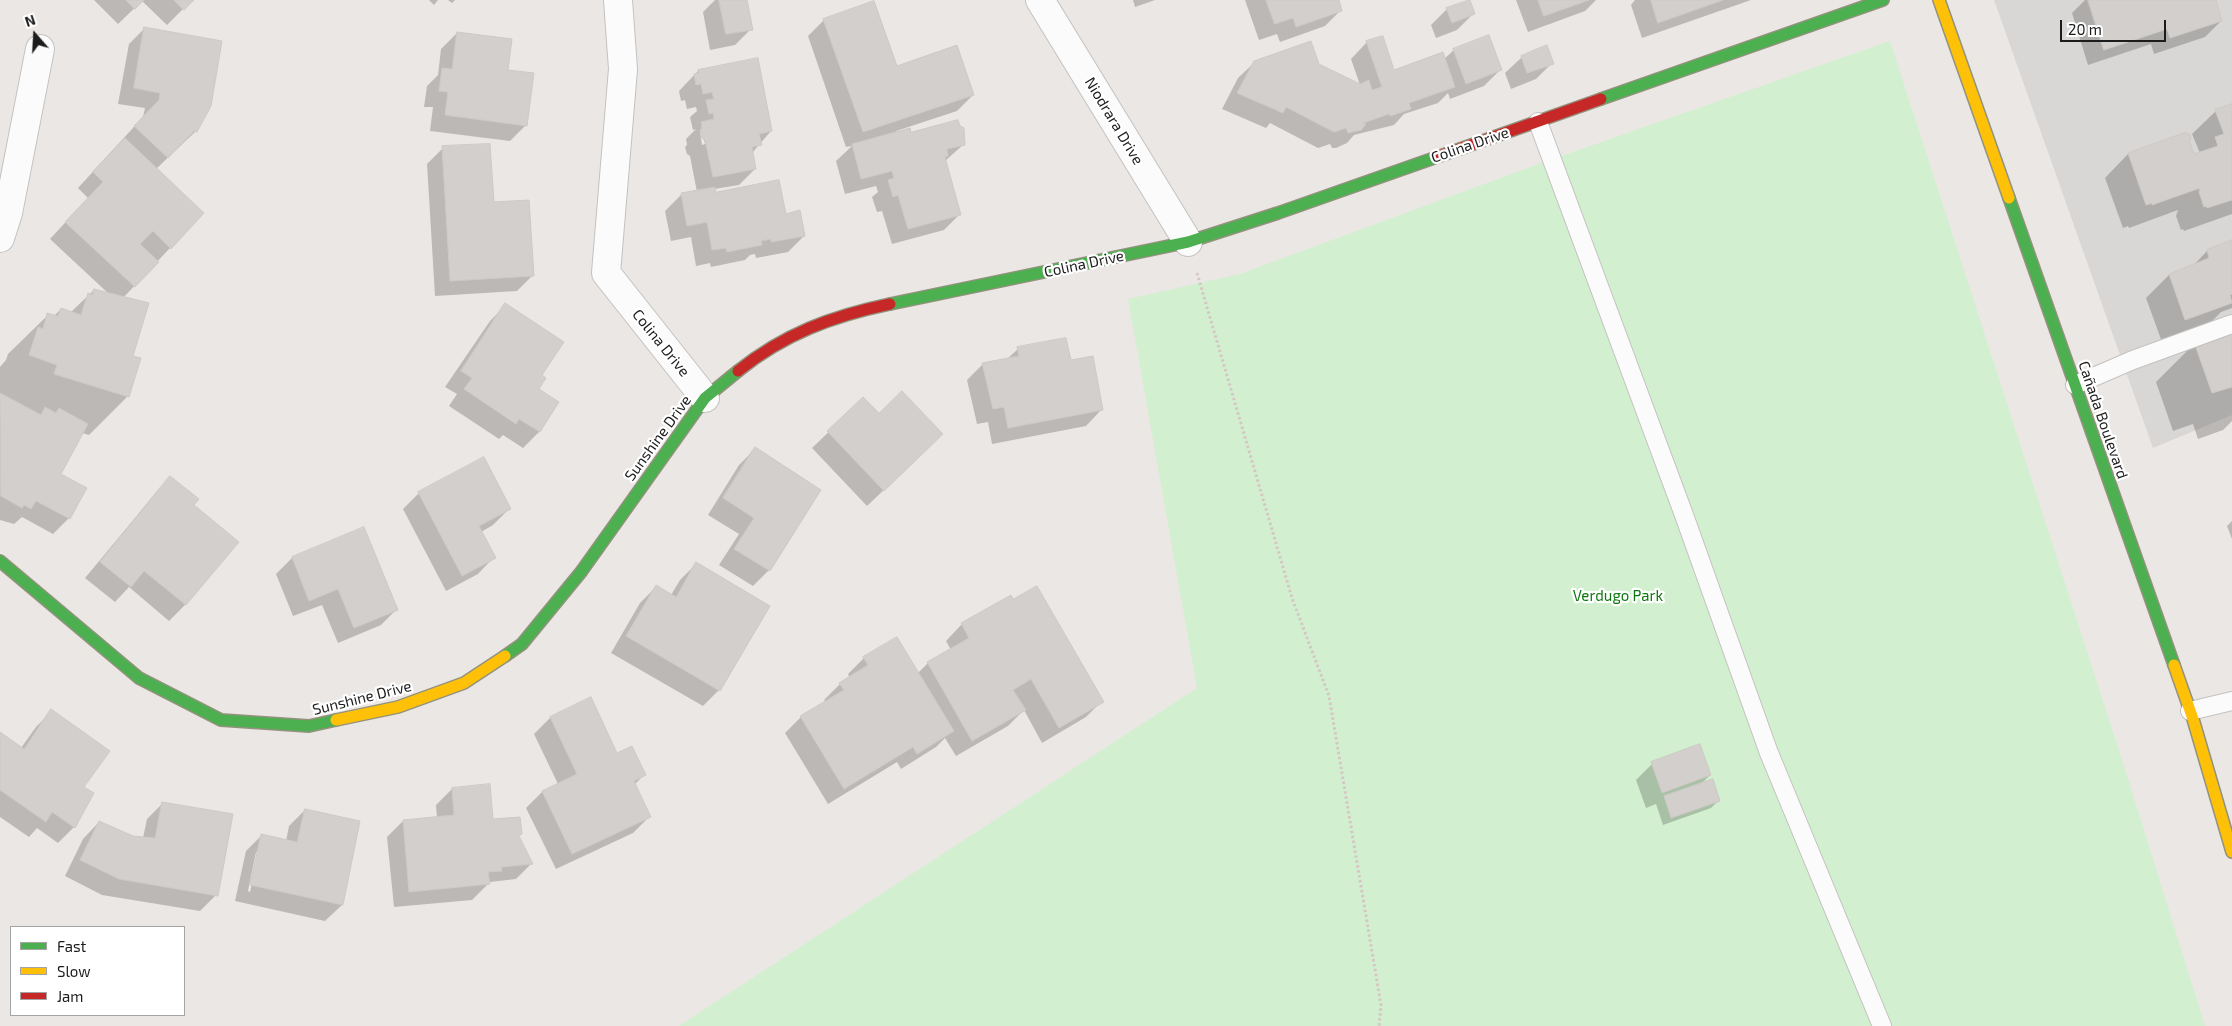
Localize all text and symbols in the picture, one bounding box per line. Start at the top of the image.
north arrow [10,10,60,60]
scale bar [2062,10,2168,42]
text: N [22,11,37,30]
text: 20 m [2068,20,2102,38]
street label: Niodrara Drive [1081,74,1147,168]
street label: Colina Drive [1429,123,1511,167]
street label: Colina Drive [1042,247,1126,281]
street label: Colina Drive [628,306,694,380]
street label: Cañada Boulevard [2074,359,2132,481]
street label: Sunshine Drive [621,392,695,484]
park label: Verdugo Park [1573,587,1663,605]
street label: Sunshine Drive [311,677,413,719]
legend [10,926,185,1016]
text: Fast [57,937,86,955]
text: Slow [57,962,91,980]
text: Jam [57,987,83,1005]

